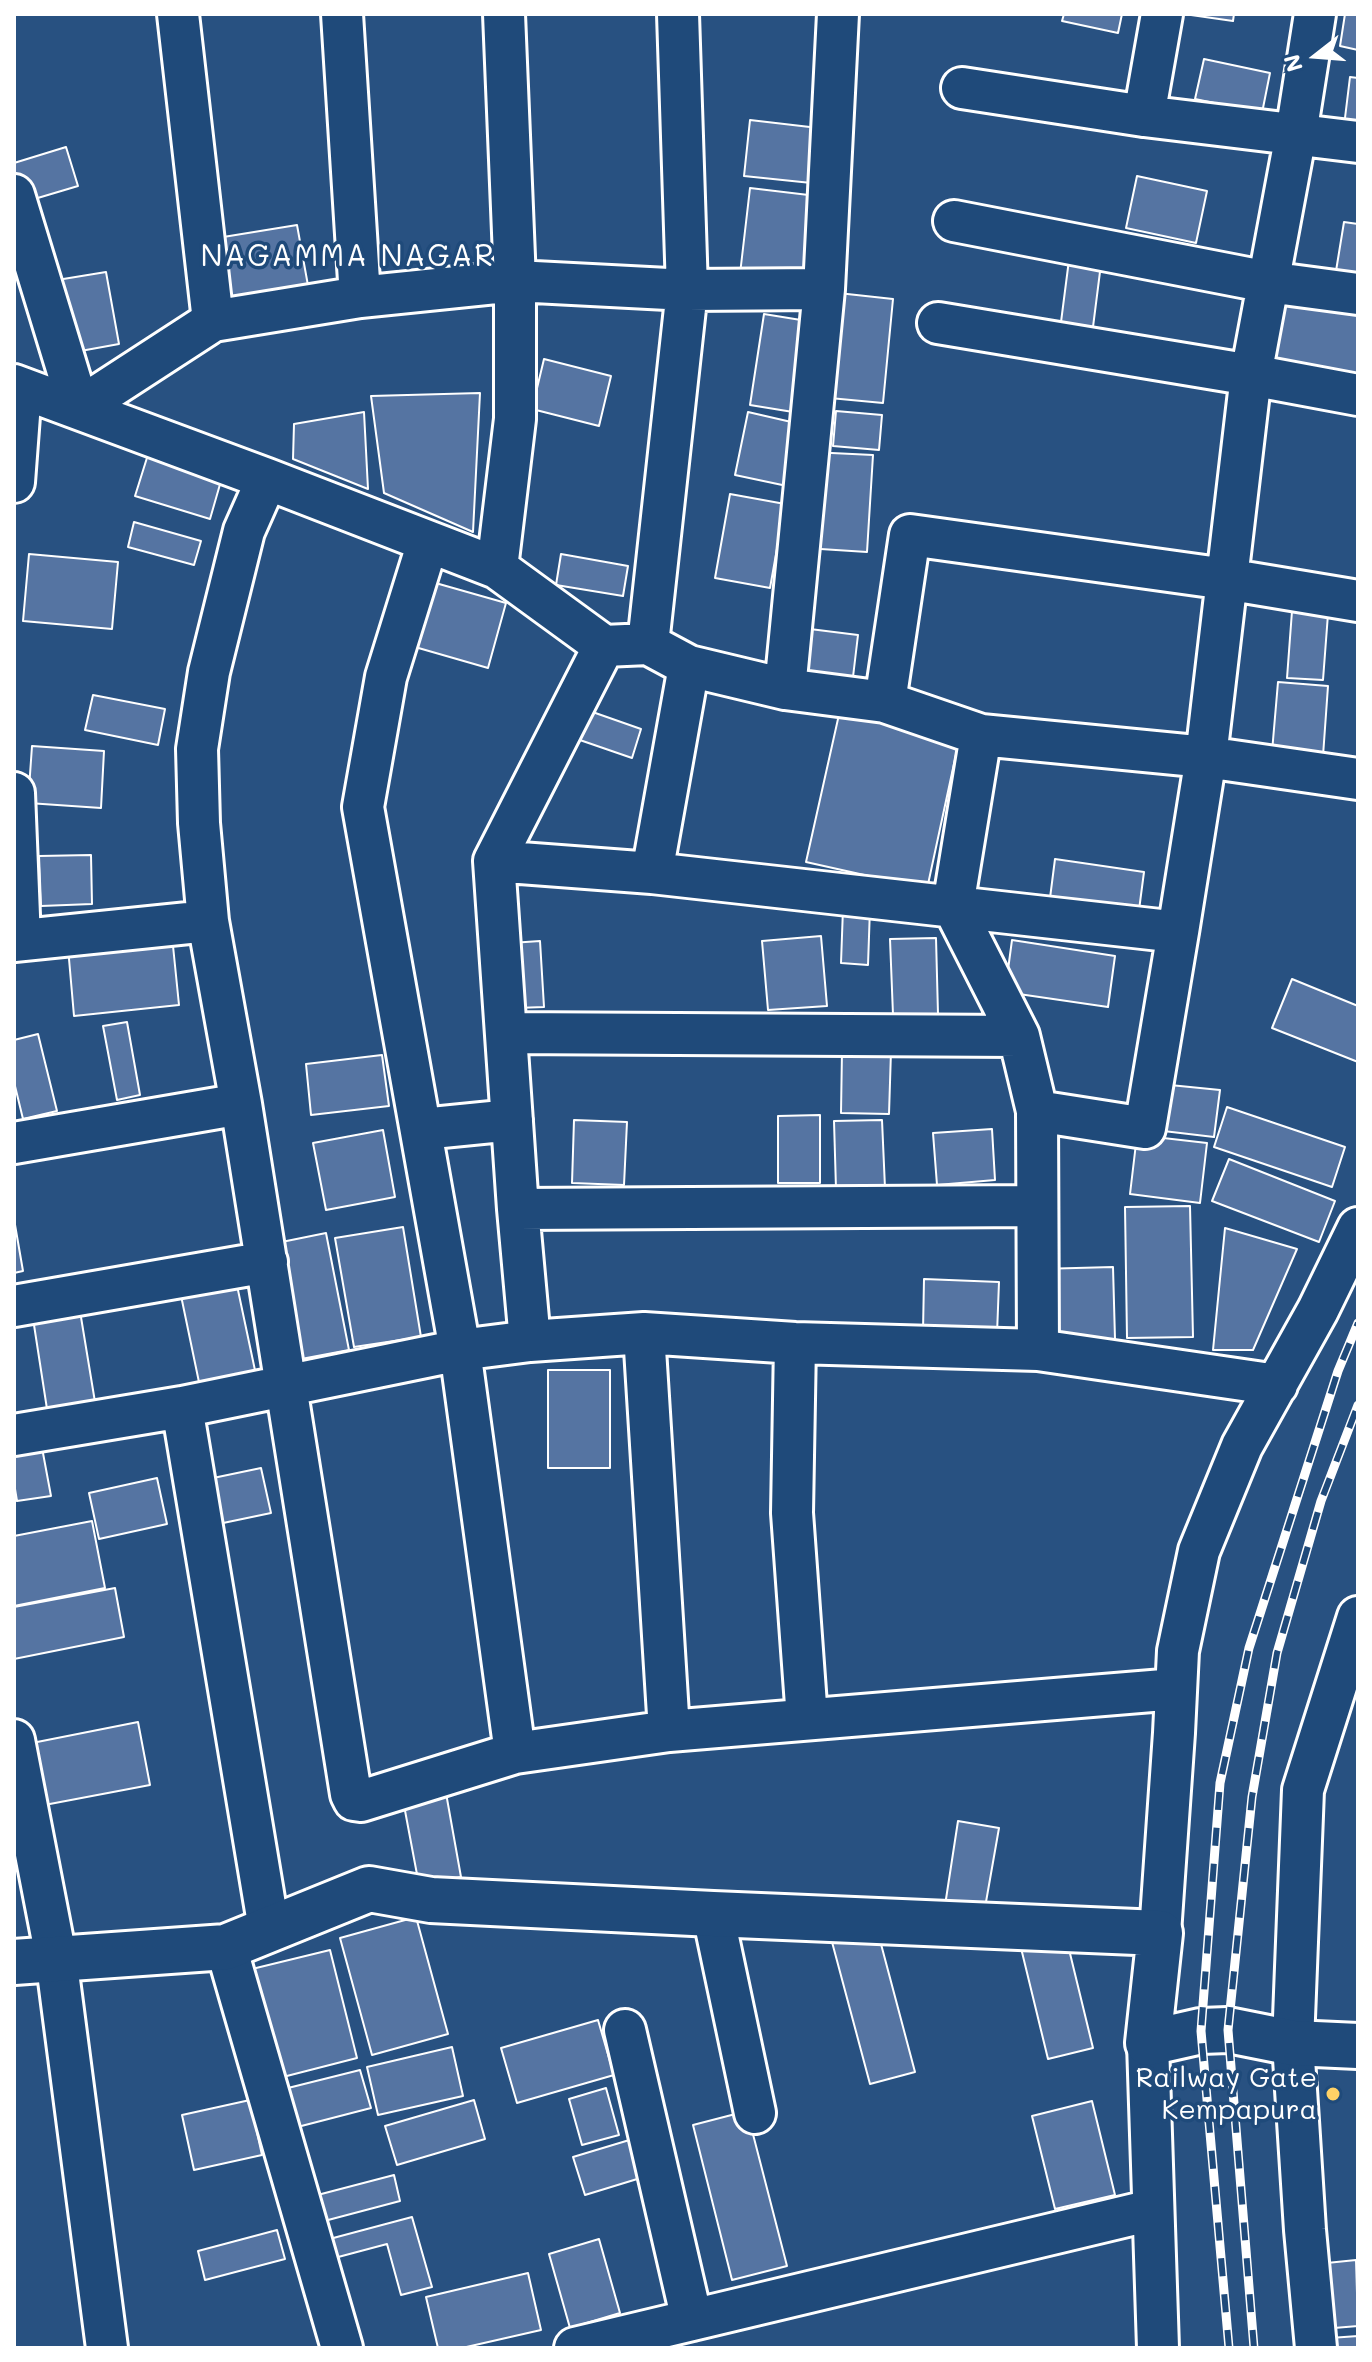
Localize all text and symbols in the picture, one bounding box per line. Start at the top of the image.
north arrow [1276,16,1356,96]
text: N [1276,51,1309,75]
district label: NAGAMMA NAGAR [200,239,496,275]
place label: Railway Gate Kempapura [1135,2061,1317,2127]
marker: Railway Gate Kempapura [1324,2085,1342,2103]

